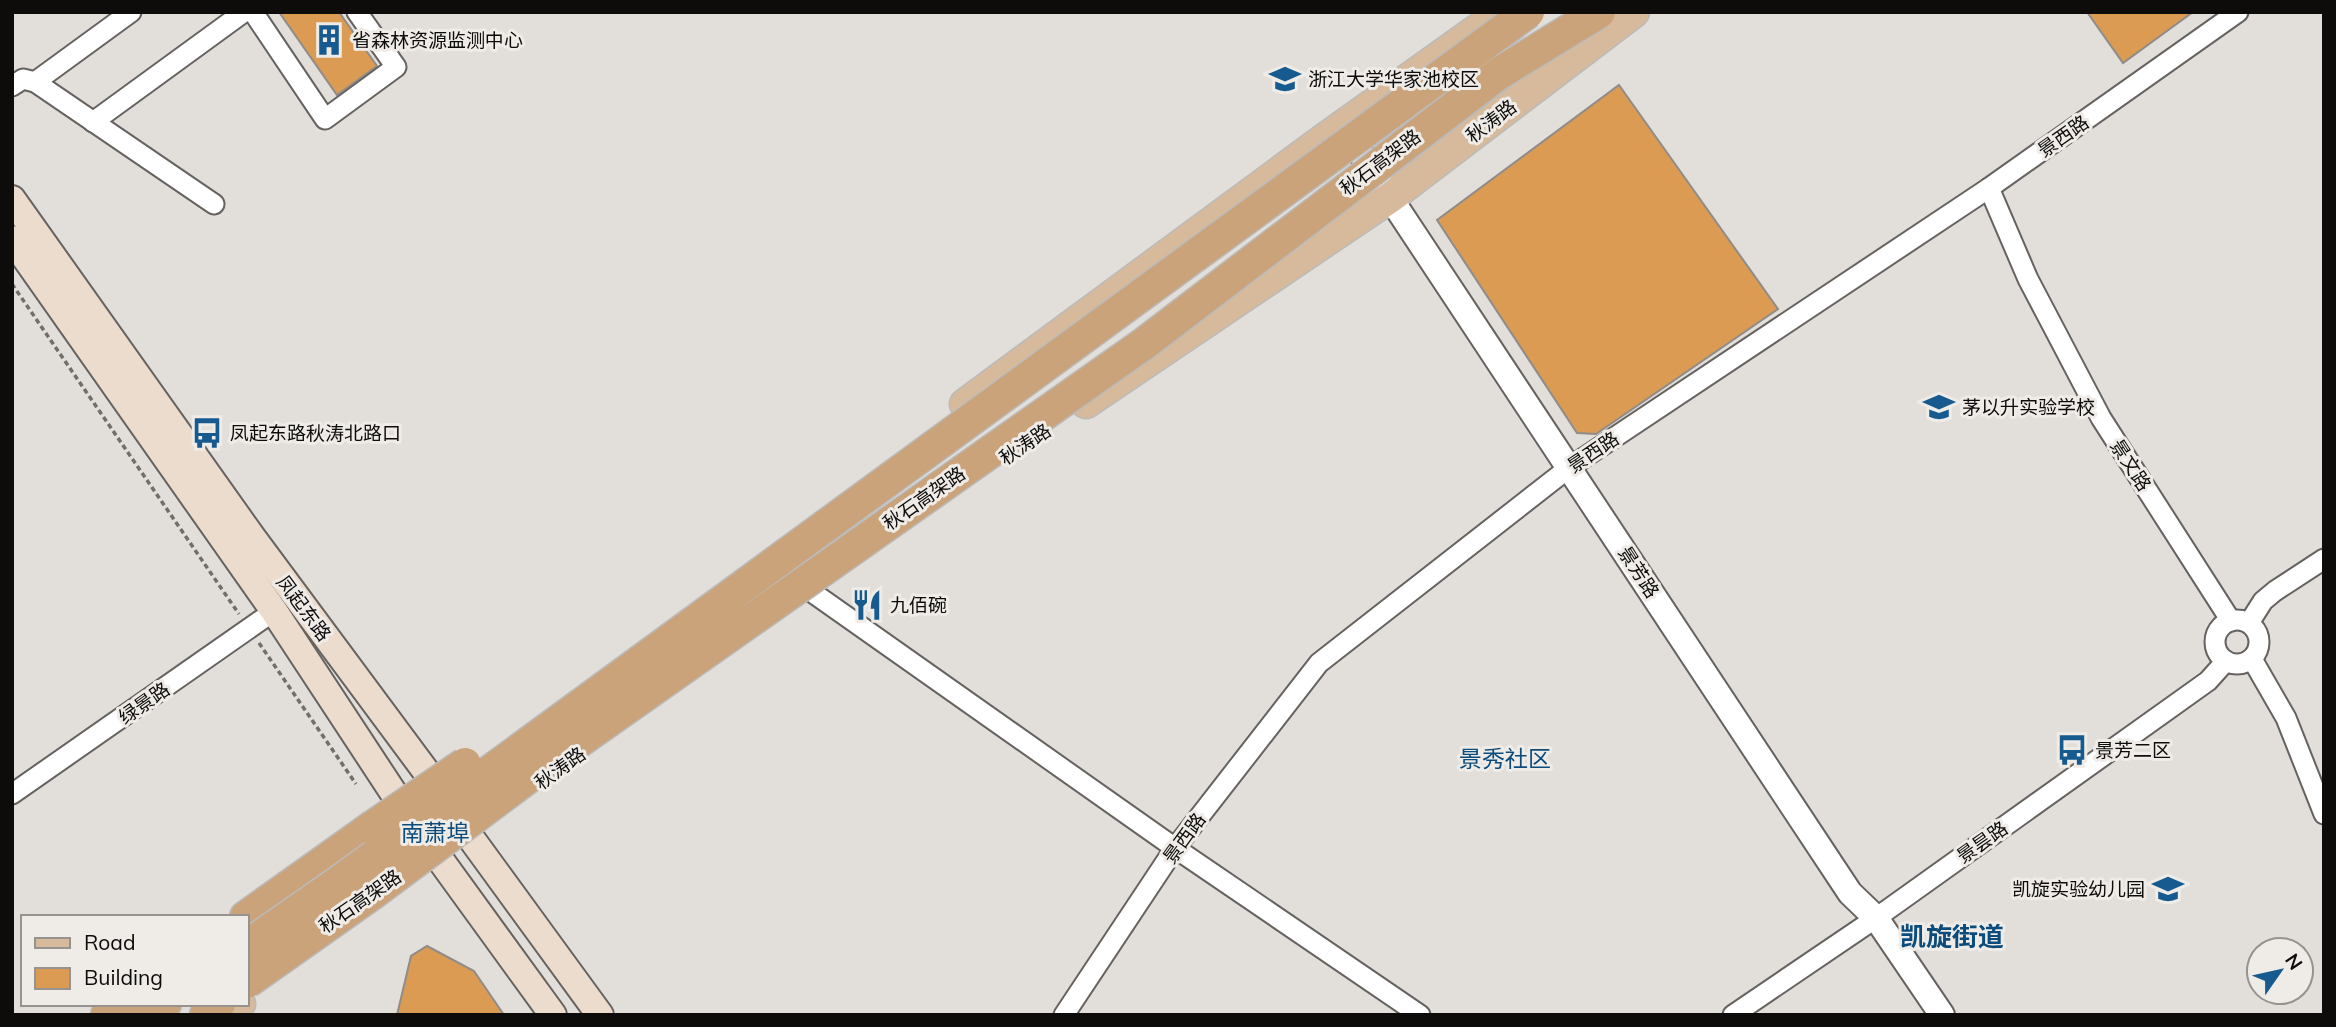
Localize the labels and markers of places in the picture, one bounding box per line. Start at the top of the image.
building icon: 省森林资源监测中心 [312,23,346,57]
place label: 省森林资源监测中心 [352,28,523,52]
school or university icon: 浙江大学华家池校区 [1268,62,1302,96]
place label: 浙江大学华家池校区 [1308,67,1479,91]
school or university icon: 茅以升实验学校 [1922,390,1956,424]
place label: 茅以升实验学校 [1962,395,2095,419]
bus stop icon: 凤起东路秋涛北路口 [190,416,224,450]
place label: 凤起东路秋涛北路口 [230,421,401,445]
restaurant icon: 九佰碗 [850,588,884,622]
place label: 九佰碗 [890,593,947,617]
bus stop icon: 景芳二区 [2055,733,2089,767]
place label: 景芳二区 [2095,738,2171,762]
school or university icon: 凯旋实验幼儿园 [2151,872,2185,906]
place label: 凯旋实验幼儿园 [2012,877,2145,901]

